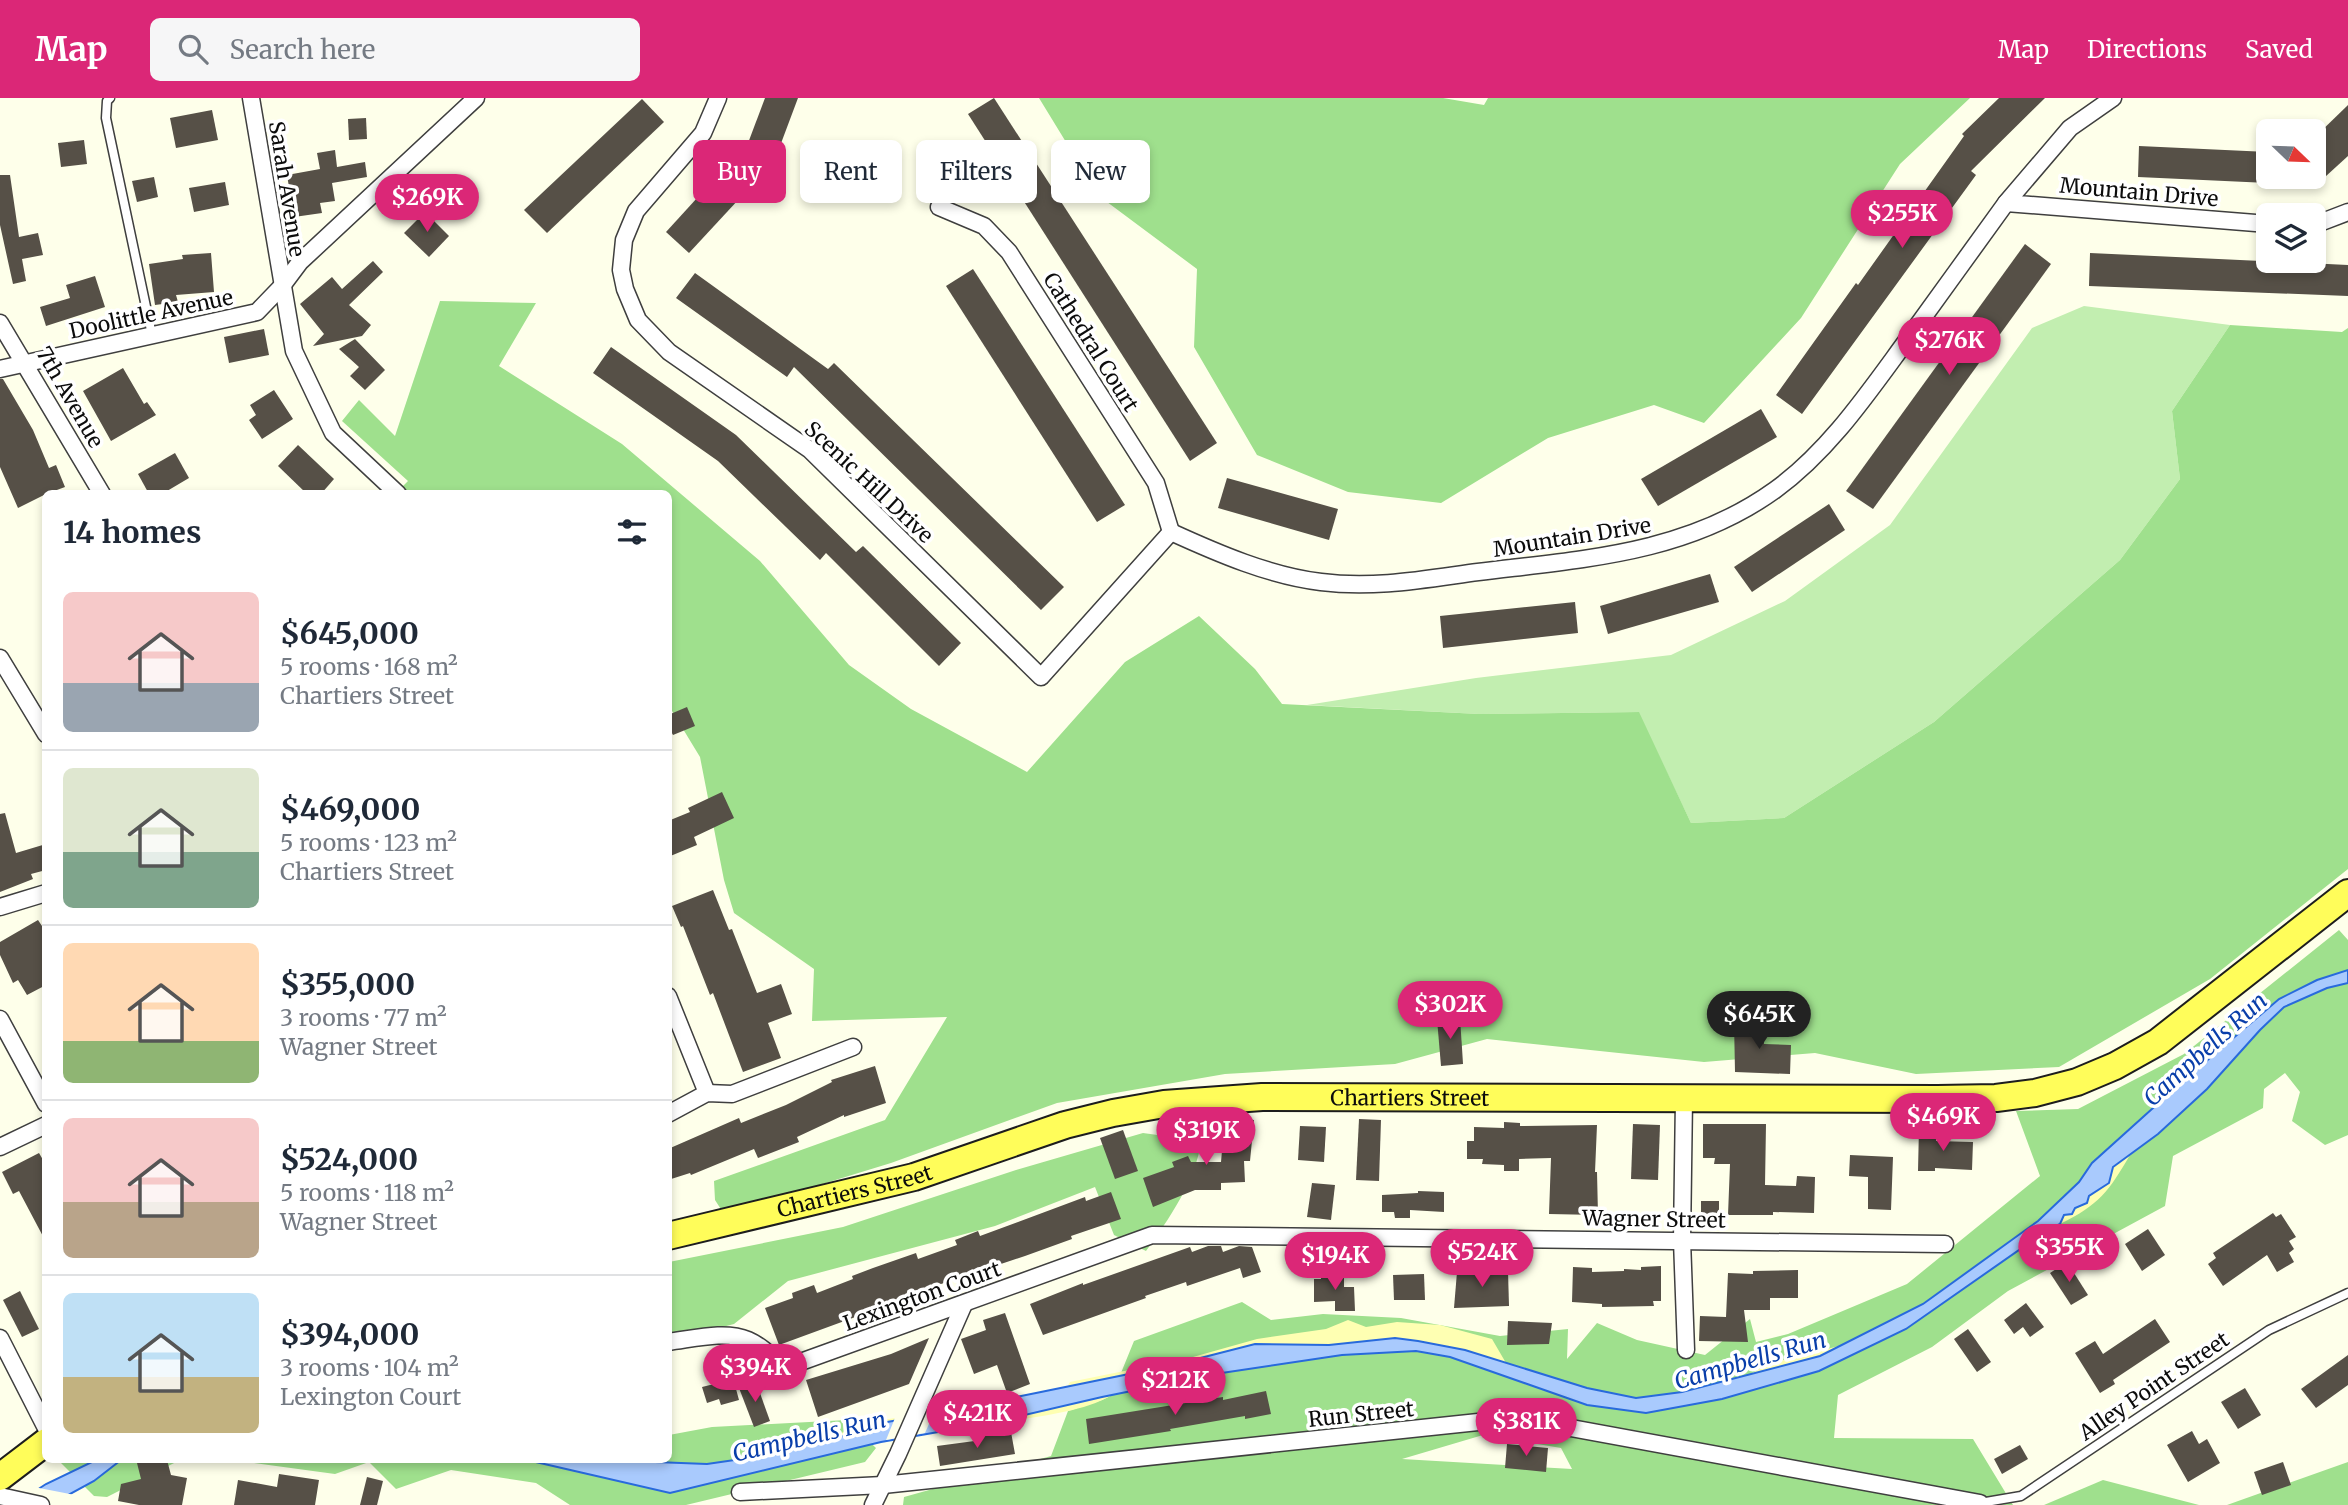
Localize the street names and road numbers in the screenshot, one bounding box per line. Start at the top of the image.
street label: Sarah Avenue [263,119,311,259]
street label: Mountain Drive [2058,172,2220,212]
street label: Cathedral Court [1037,267,1145,417]
street label: Doolittle Avenue [67,283,235,345]
street label: 7th Avenue [30,342,110,452]
street label: Scenic Hill Drive [799,415,939,549]
street label: Mountain Drive [1491,511,1653,563]
street label: Chartiers Street [1330,1084,1489,1111]
street label: Chartiers Street [774,1158,936,1223]
street label: Wagner Street [1581,1204,1726,1234]
street label: Lexington Court [840,1255,1004,1337]
street label: Alley Point Street [2073,1326,2234,1447]
street label: Run Street [1307,1395,1415,1433]

